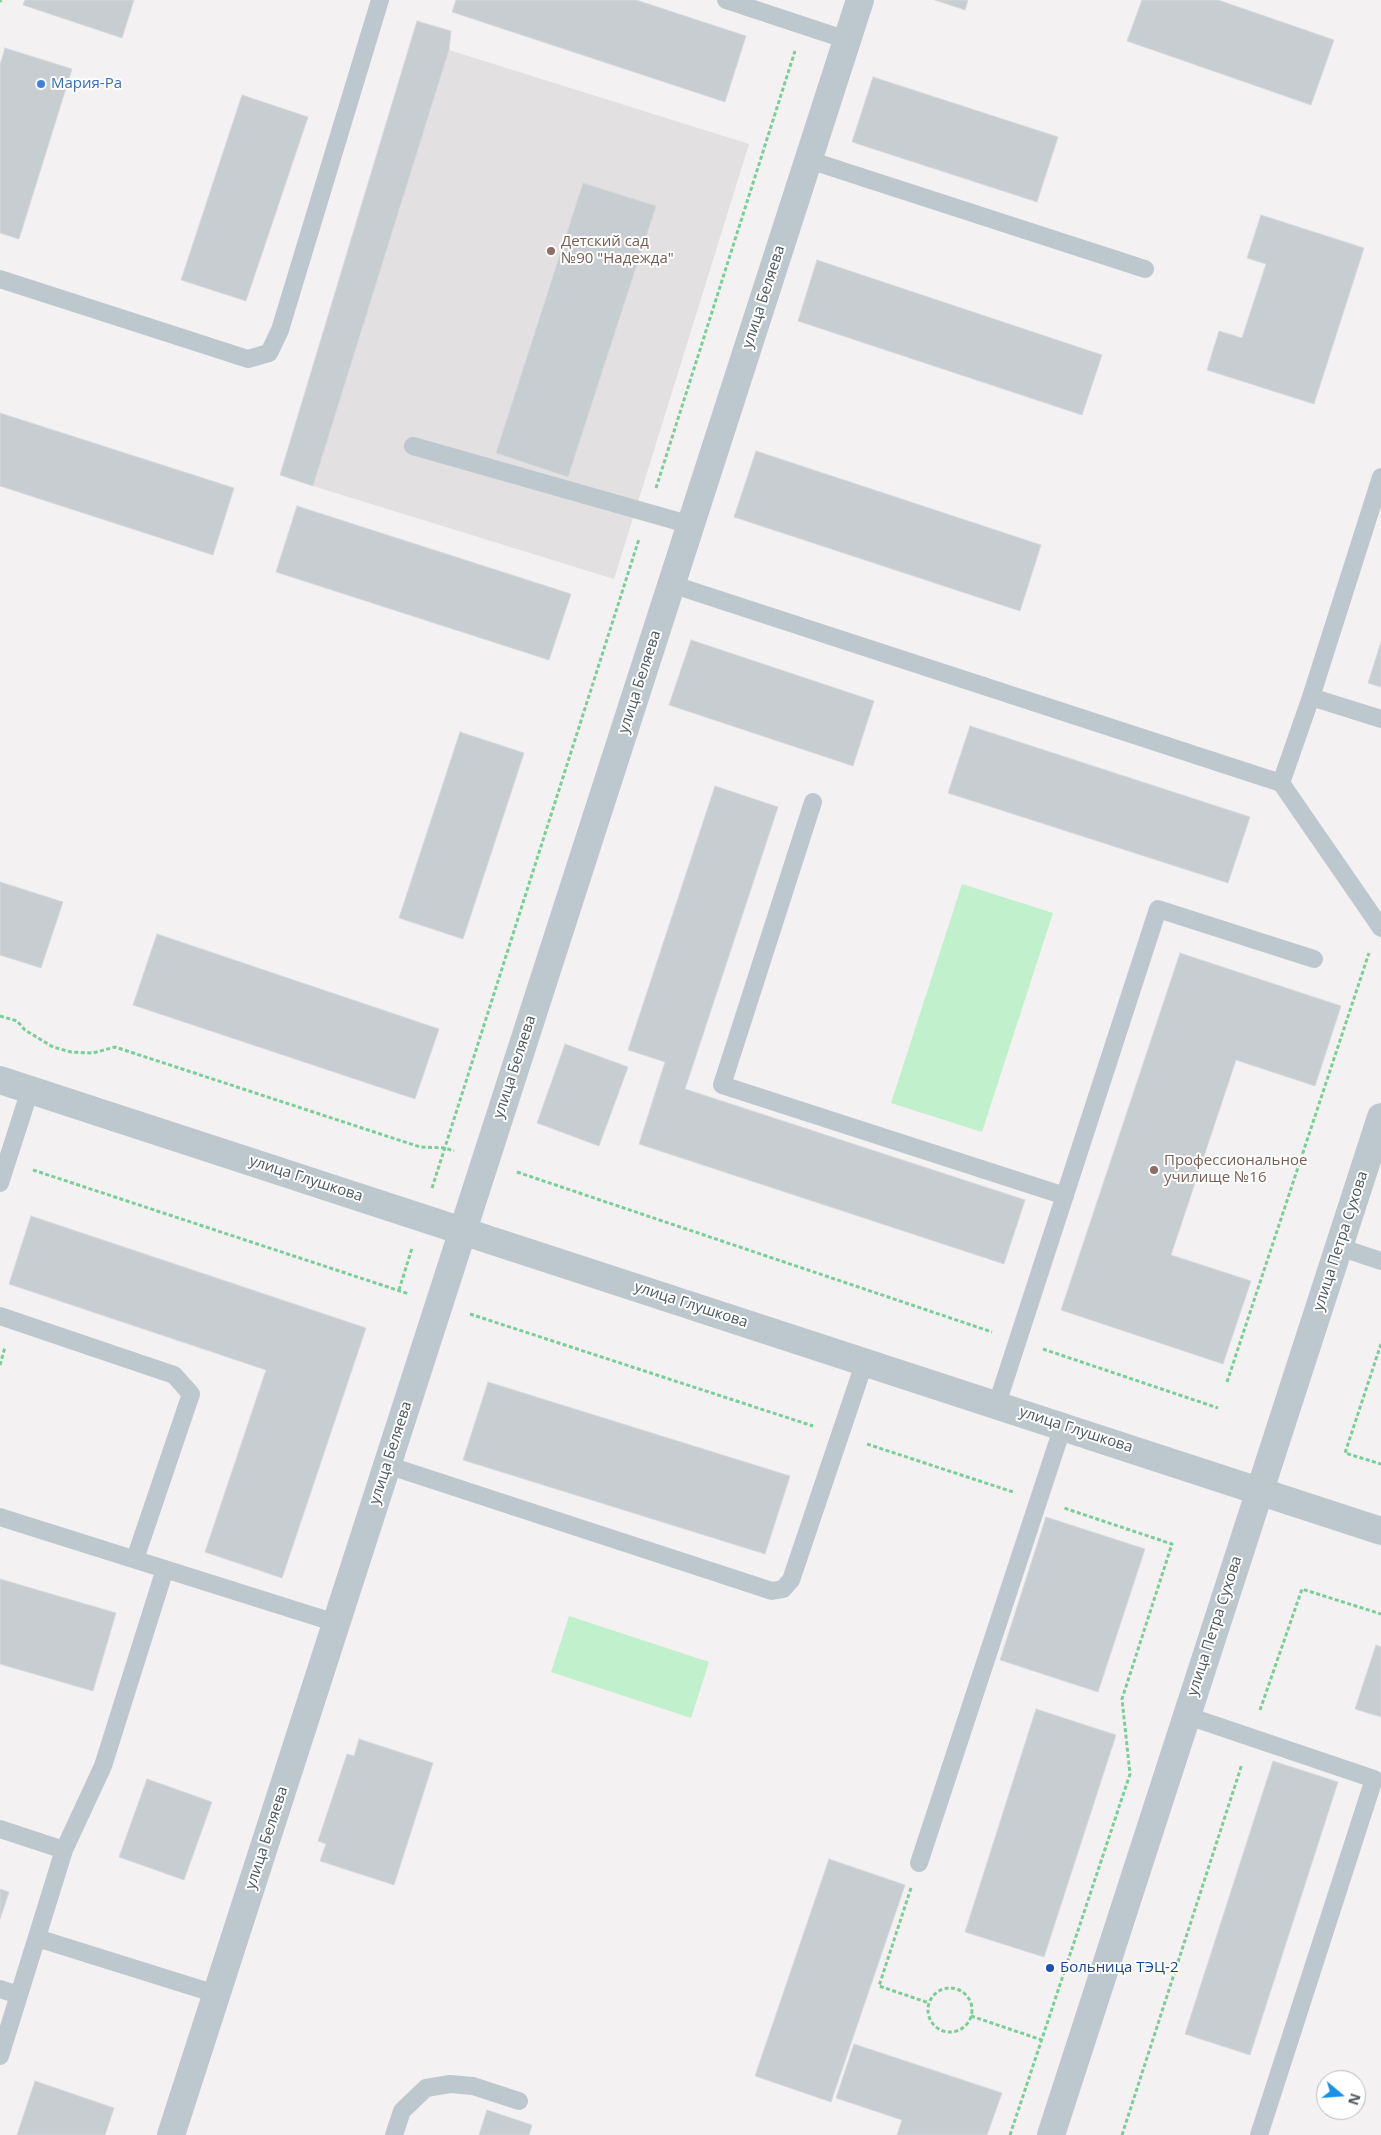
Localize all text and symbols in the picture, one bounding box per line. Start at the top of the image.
place label: Мария-Ра [51,75,122,93]
marker: Мария-Ра [35,78,47,90]
place label: Детский сад №90 "Надежда" [561,233,674,268]
street label: улица Беляева [739,243,789,351]
marker: Детский сад №90 "Надежда" [545,245,557,257]
street label: улица Беляева [615,628,665,736]
street label: улица Беляева [490,1013,540,1121]
street label: улица Глушкова [247,1152,365,1206]
place label: Профессиональное училище №16 [1164,1152,1307,1187]
marker: Профессиональное училище №16 [1148,1164,1160,1176]
street label: улица Петра Сухова [1310,1169,1372,1313]
street label: улица Глушкова [632,1278,750,1332]
street label: улица Беляева [366,1399,416,1507]
street label: улица Глушкова [1017,1403,1135,1457]
street label: улица Петра Сухова [1184,1554,1246,1698]
street label: улица Беляева [242,1784,292,1892]
place label: Больница ТЭЦ-2 [1060,1959,1178,1977]
marker: Больница ТЭЦ-2 [1044,1962,1056,1974]
north arrow [1316,2070,1366,2120]
text: N [1344,2091,1366,2108]

